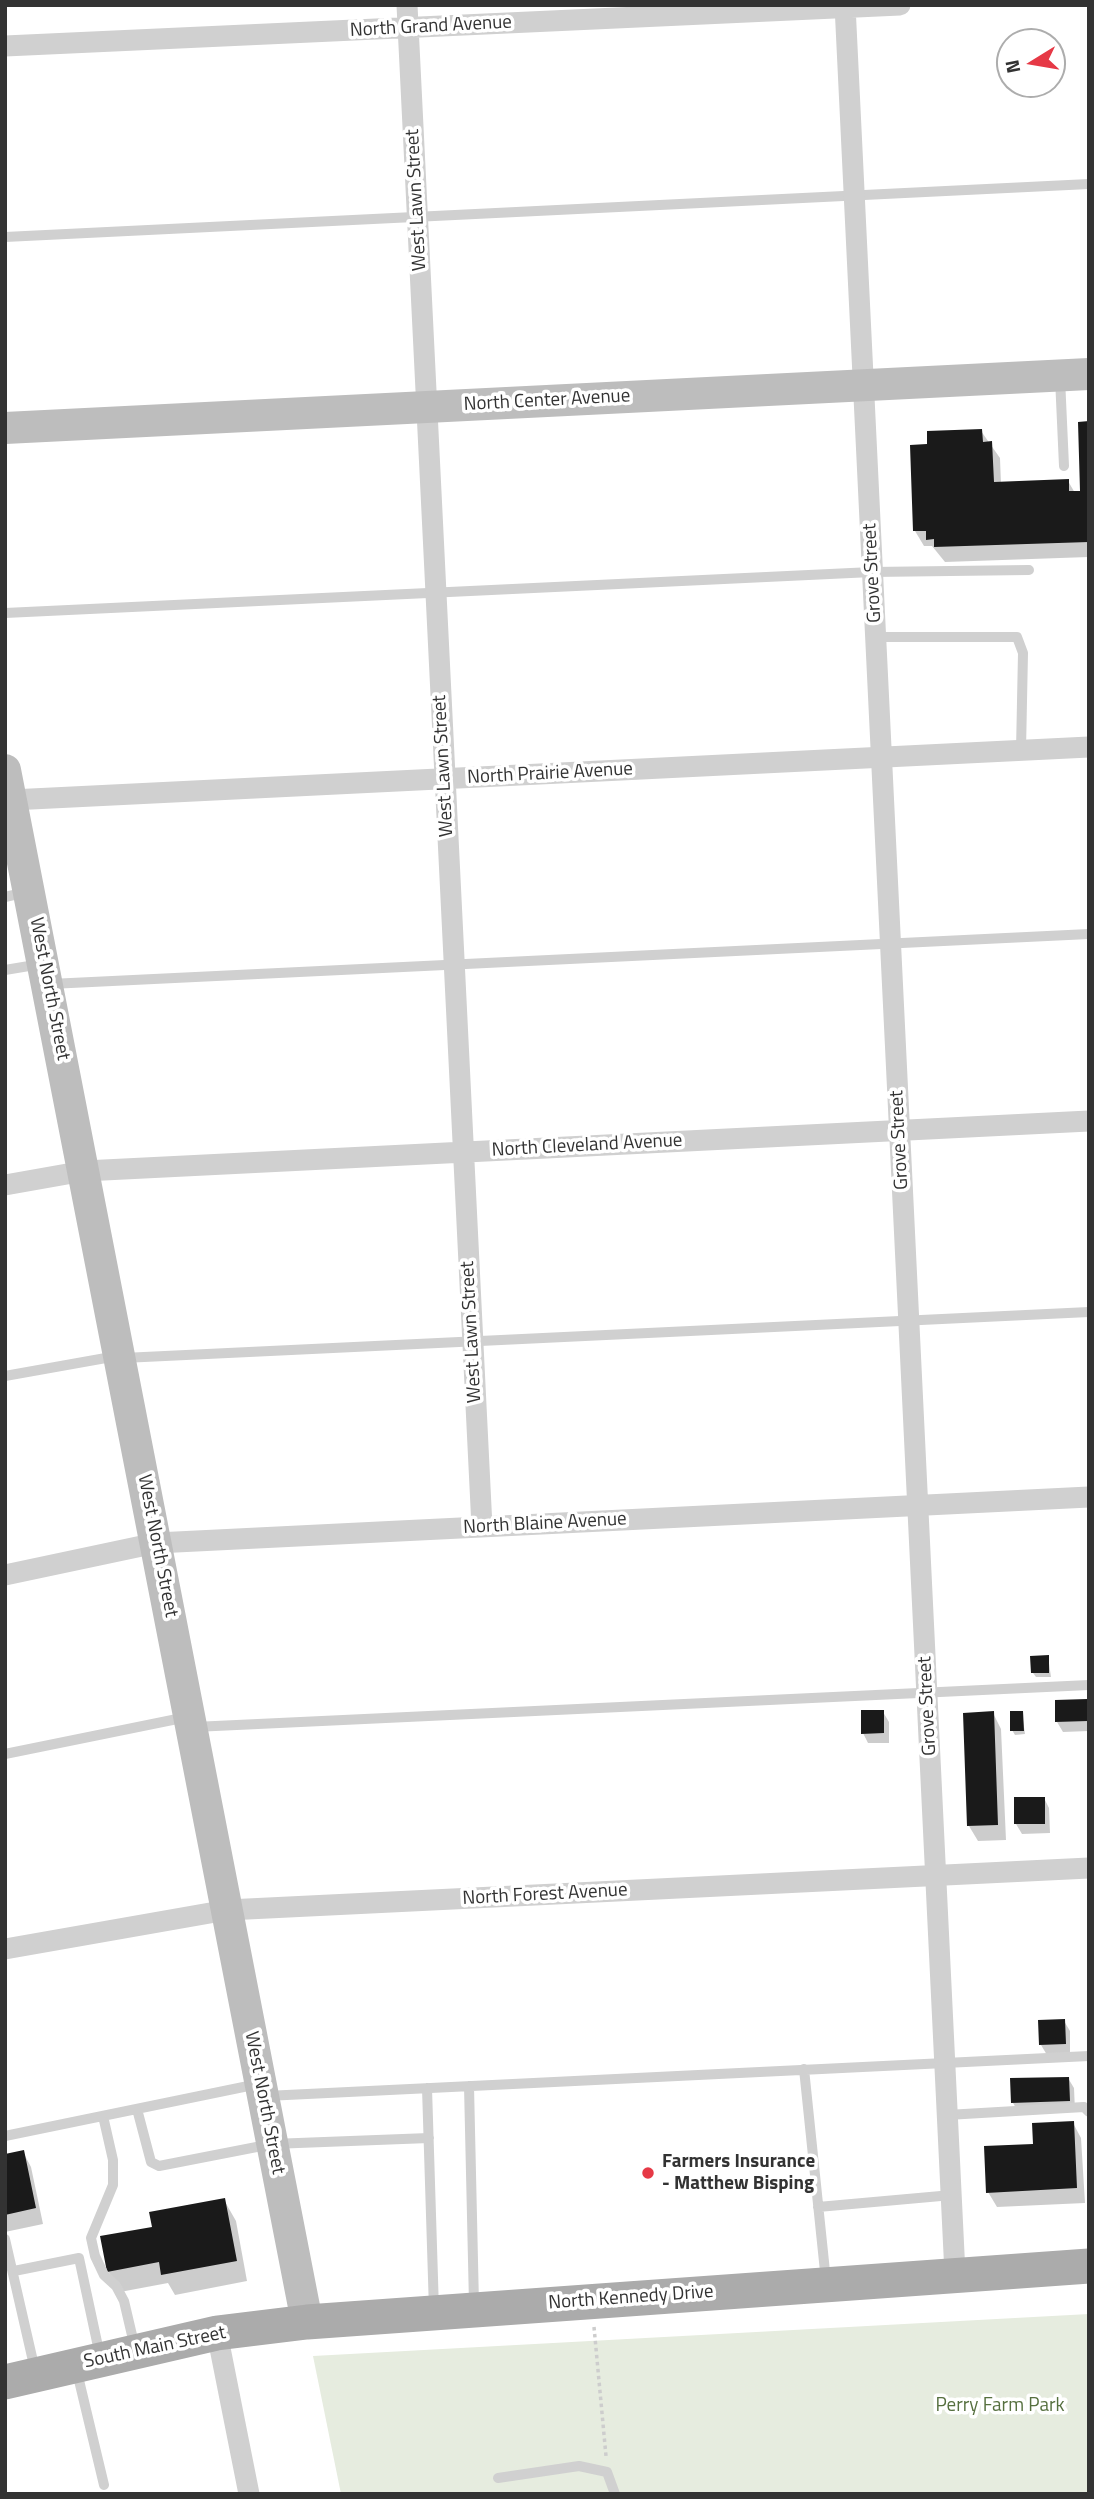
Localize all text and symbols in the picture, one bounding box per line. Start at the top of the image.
street label: North Grand Avenue [349,11,513,43]
north arrow [996,28,1066,98]
text: N [996,57,1027,76]
street label: West Lawn Street [402,128,432,272]
street label: North Center Avenue [463,385,631,417]
street label: Grove Street [859,523,887,623]
street label: West Lawn Street [429,694,459,838]
street label: North Prairie Avenue [467,758,633,790]
street label: West North Street [24,916,74,1062]
street label: Grove Street [886,1090,914,1190]
street label: North Cleveland Avenue [491,1130,683,1162]
street label: West Lawn Street [457,1260,487,1404]
street label: West North Street [132,1473,182,1619]
street label: North Blaine Avenue [463,1508,627,1540]
street label: Grove Street [914,1656,942,1756]
street label: North Forest Avenue [462,1879,628,1911]
street label: West North Street [239,2030,289,2176]
place label: Farmers Insurance - Matthew Bisping [662,2151,815,2195]
marker: Farmers Insurance - Matthew Bisping [640,2165,656,2181]
street label: North Kennedy Drive [548,2281,714,2315]
street label: South Main Street [82,2322,228,2374]
park label: Perry Farm Park [935,2395,1065,2417]

